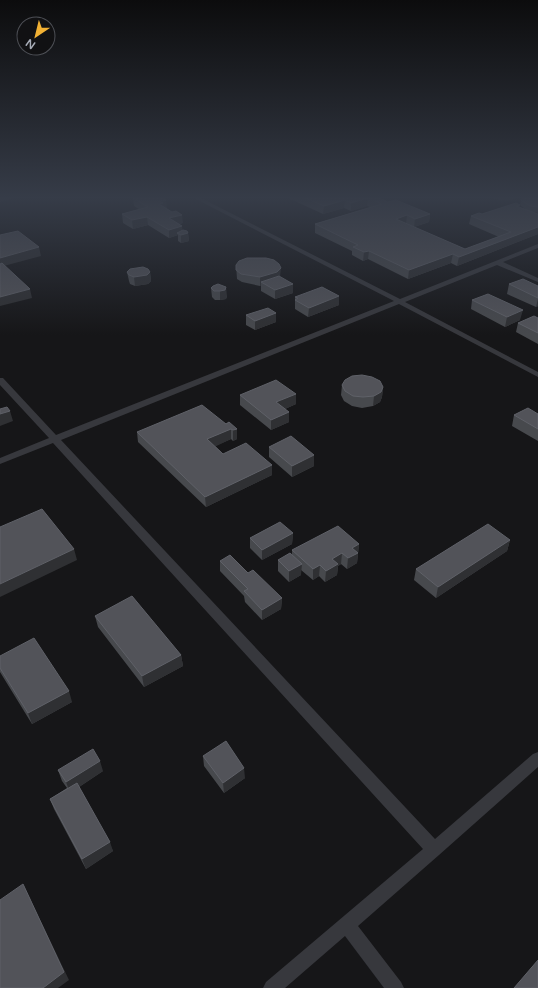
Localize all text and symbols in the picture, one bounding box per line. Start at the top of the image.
north arrow [16,16,56,56]
text: N [23,36,38,52]

